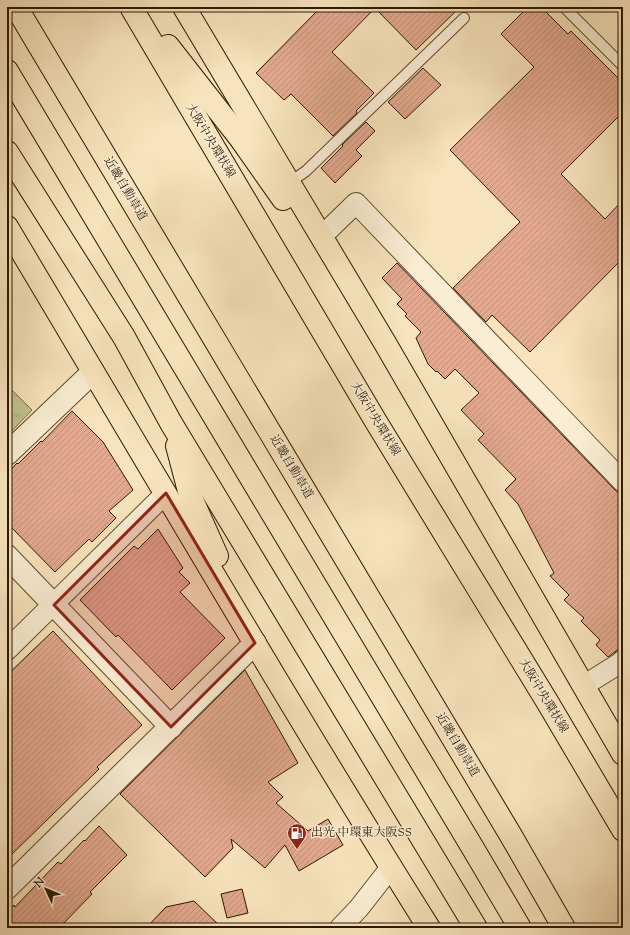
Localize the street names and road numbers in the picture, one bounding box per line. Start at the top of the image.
street label: 大阪中央環状線 [181,100,239,182]
street label: 近畿自動車道 [99,153,151,225]
street label: 大阪中央環状線 [346,378,404,460]
street label: 近畿自動車道 [265,431,317,503]
street label: 大阪中央環状線 [514,655,572,737]
street label: 近畿自動車道 [431,709,483,781]

